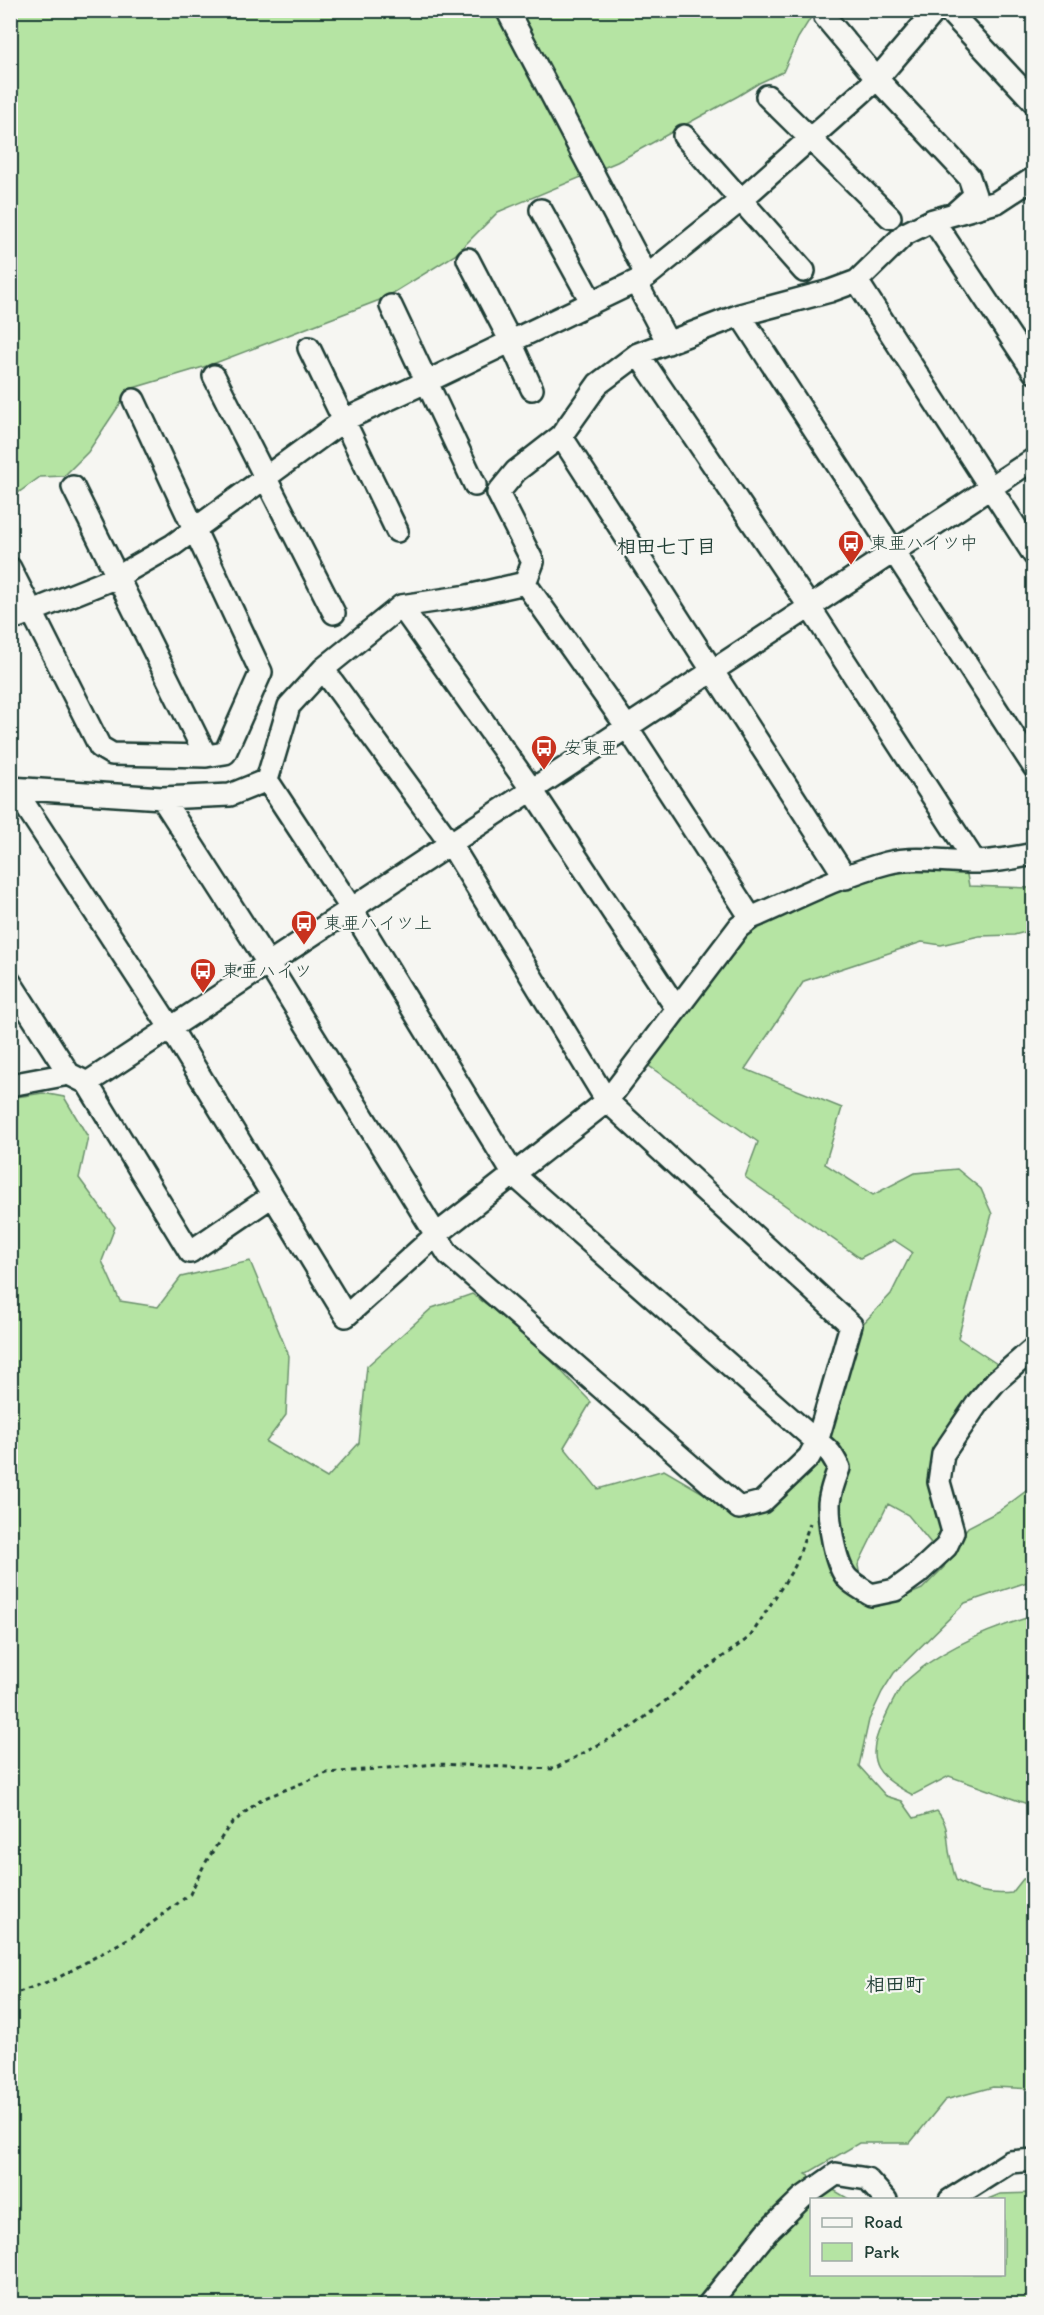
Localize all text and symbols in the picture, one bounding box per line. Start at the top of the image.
bus stop icon: 東亜ハイツ中 [836,528,866,566]
place label: 東亜ハイツ中 [870,532,978,554]
district label: 相田七丁目 [616,534,716,558]
bus stop icon: 安東亜 [529,733,559,771]
place label: 安東亜 [564,737,618,759]
bus stop icon: 東亜ハイツ上 [289,908,319,946]
place label: 東亜ハイツ上 [324,912,432,934]
bus stop icon: 東亜ハイツ [188,956,218,994]
place label: 東亜ハイツ [222,960,312,982]
district label: 相田町 [865,1972,925,1996]
legend [810,2198,1005,2276]
text: Road [864,2211,903,2233]
text: Park [864,2241,899,2263]

